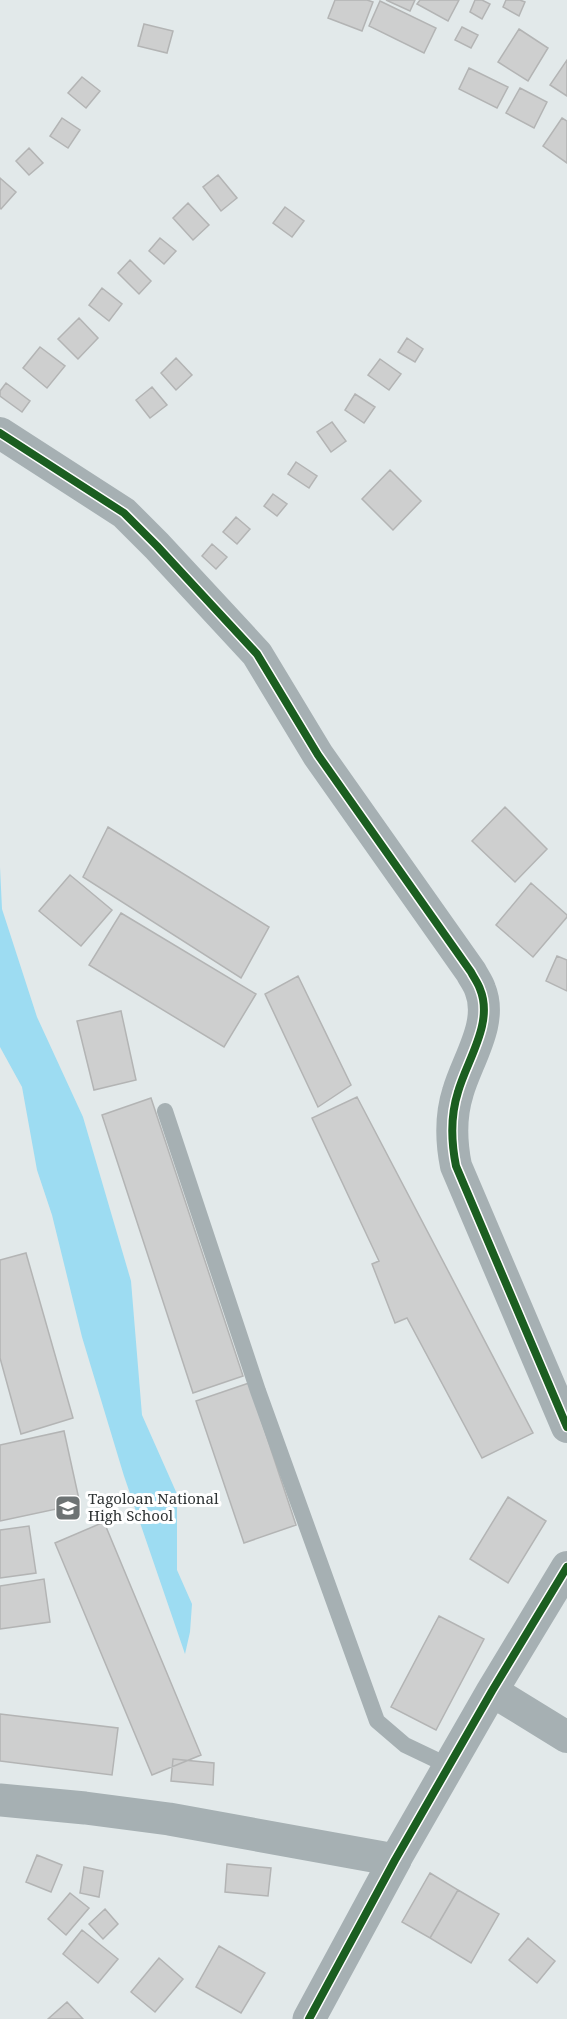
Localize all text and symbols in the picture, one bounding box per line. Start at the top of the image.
place label: Tagoloan National High School [88,1488,219,1525]
school or university icon: Tagoloan National High School [53,1493,83,1523]

